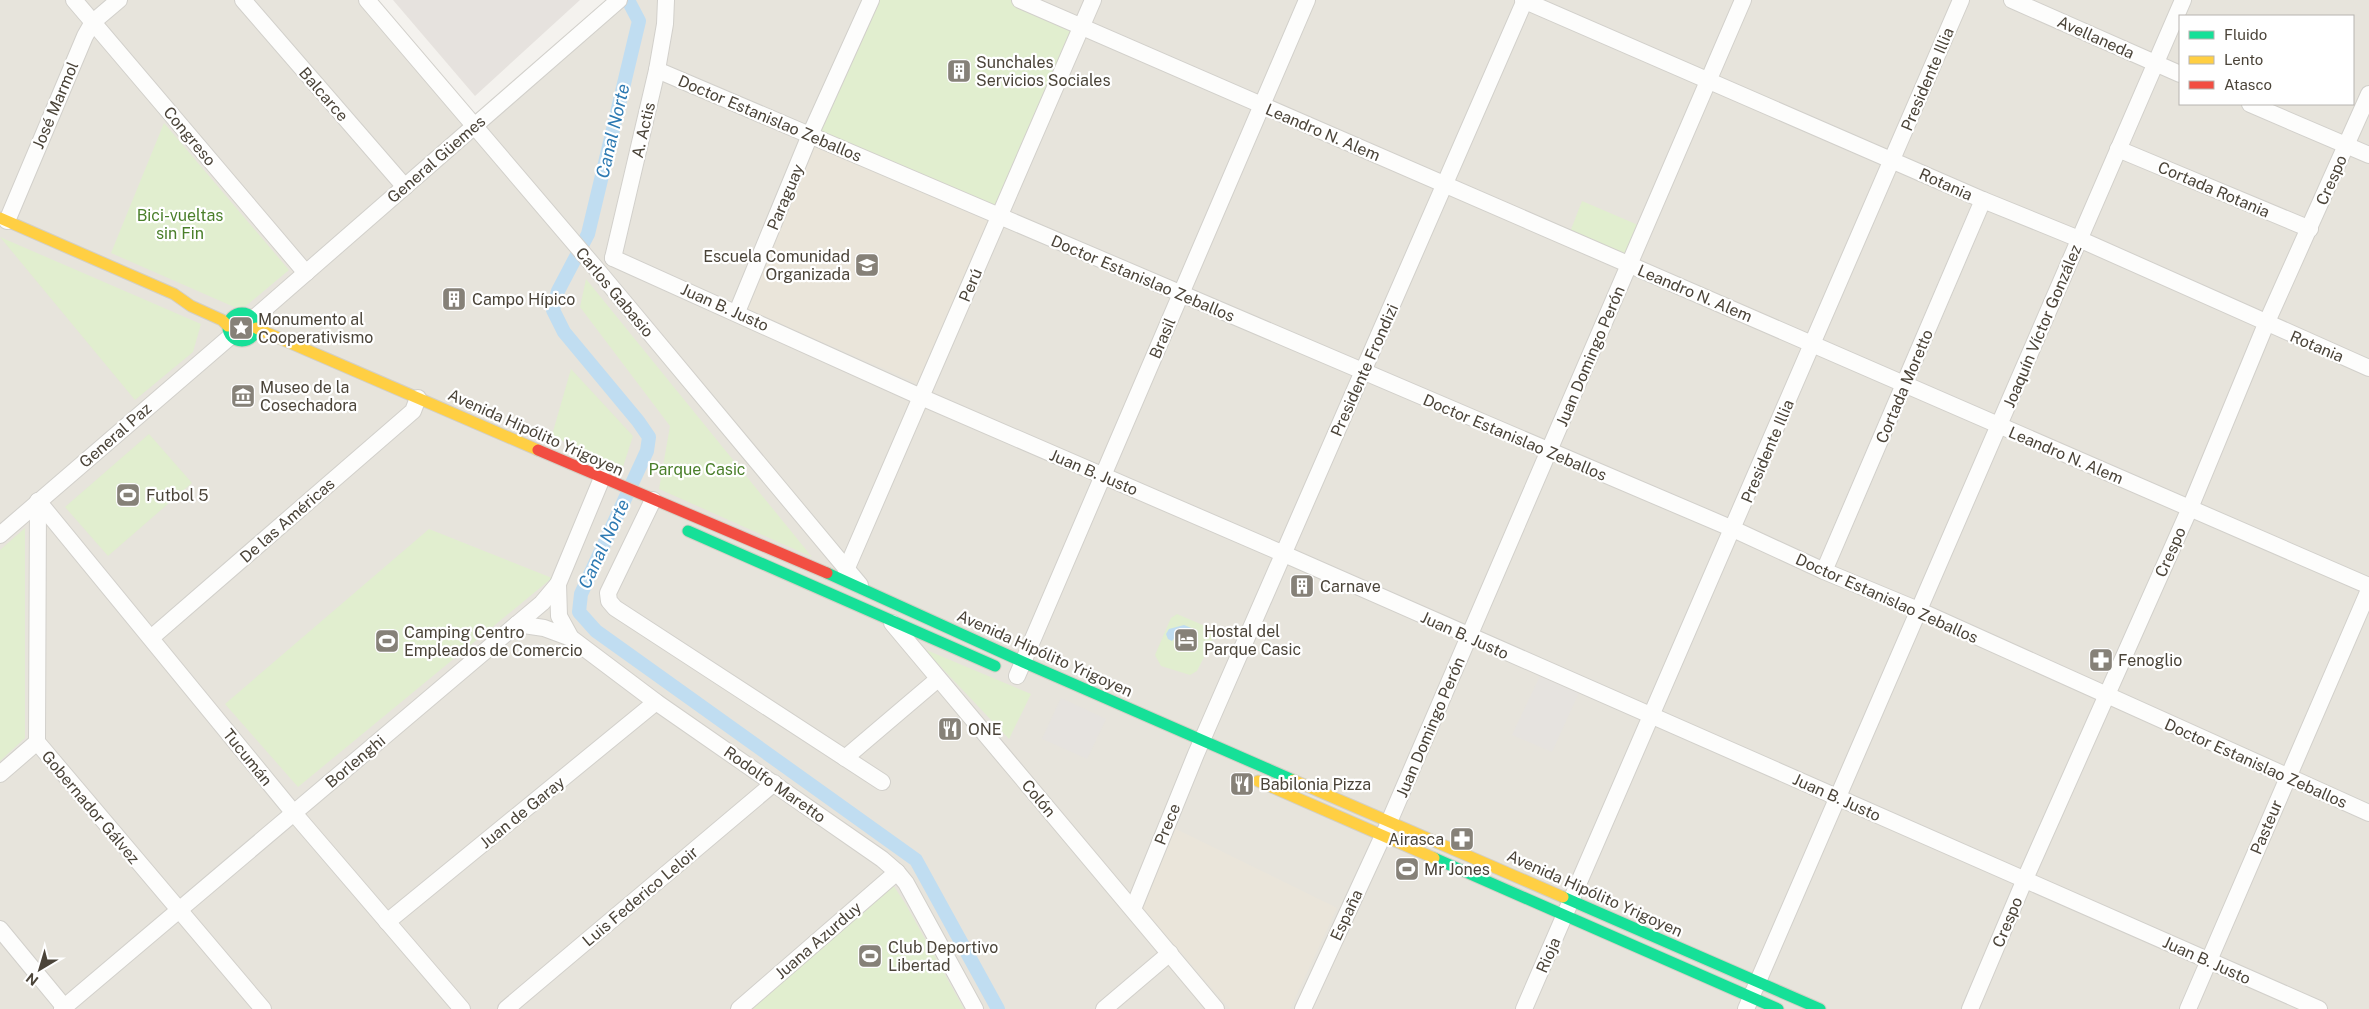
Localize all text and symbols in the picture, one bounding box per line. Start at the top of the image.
street label: Avellaneda [2054,12,2137,63]
legend [2179,15,2354,105]
street label: Presidente Illia [1897,25,1958,134]
text: Fluido [2224,26,2267,43]
text: Lento [2224,51,2263,68]
place label: Sunchales Servicios Sociales [976,53,1110,90]
street label: José Marmol [29,58,82,152]
building icon: Sunchales Servicios Sociales [946,58,972,84]
street label: Balcarce [295,63,352,125]
street label: Doctor Estanislao Zeballos [675,71,864,166]
text: Atasco [2224,76,2272,93]
water label: Canal Norte [591,81,634,180]
street label: A. Actis [628,100,659,160]
street label: Leandro N. Alem [1263,100,1383,165]
street label: Congreso [159,103,220,170]
street label: General Güemes [383,112,489,207]
street label: Crespo [2312,152,2351,208]
street label: Cortada Rotania [2155,157,2273,222]
street label: Paraguay [763,161,808,233]
street label: Rotania [1916,164,1975,205]
park label: Bici-vueltas sin Fin [137,206,223,243]
street label: Doctor Estanislao Zeballos [1048,231,1237,326]
street label: Joaquín Víctor González [1999,242,2086,411]
street label: Carlos Gabasio [572,244,658,341]
place label: Escuela Comunidad Organizada [703,247,850,284]
school or university icon: Escuela Comunidad Organizada [854,252,880,278]
street label: Leandro N. Alem [1635,261,1755,326]
street label: Perú [955,266,986,305]
street label: Juan B. Justo [678,280,772,335]
street label: Juan Domingo Perón [1552,283,1629,429]
building icon: Campo Hípico [441,286,467,312]
place label: Campo Hípico [472,290,575,309]
street label: Presidente Frondizi [1327,301,1402,439]
place label: Monumento al Cooperativismo [258,310,373,347]
place icon: Monumento al Cooperativismo [228,315,254,341]
street label: Brasil [1145,315,1180,361]
street label: Cortada Moretto [1872,326,1937,446]
street label: Rotania [2287,327,2346,366]
place label: Museo de la Cosechadora [260,378,357,415]
museum icon: Museo de la Cosechadora [230,383,256,409]
street label: Avenida Hipólito Yrigoyen [445,385,627,480]
street label: Doctor Estanislao Zeballos [1420,390,1609,485]
street label: Presidente Illia [1737,397,1798,506]
street label: General Paz [75,399,155,472]
street label: Leandro N. Alem [2006,423,2126,488]
street label: Juan B. Justo [1047,445,1141,500]
park label: Parque Casic [648,460,746,479]
street label: De las Américas [236,474,339,567]
sports icon: Futbol 5 [115,482,141,508]
place label: Futbol 5 [146,486,208,505]
water label: Canal Norte [574,495,634,592]
street label: Crespo [2151,524,2190,580]
street label: Doctor Estanislao Zeballos [1793,550,1981,647]
building icon: Carnave [1289,573,1315,599]
place label: Carnave [1320,577,1381,596]
street label: Avenida Hipólito Yrigoyen [954,606,1136,701]
street label: Juan B. Justo [1418,608,1512,663]
place label: Hostal del Parque Casic [1204,622,1301,659]
place label: Camping Centro Empleados de Comercio [404,623,583,660]
hotel icon: Hostal del Parque Casic [1173,627,1199,653]
sports icon: Camping Centro Empleados de Comercio [374,628,400,654]
pharmacy icon: Fenoglio [2088,647,2114,673]
place label: Fenoglio [2118,651,2182,670]
street label: Juan Domingo Perón [1392,654,1469,800]
street label: Doctor Estanislao Zeballos [2162,715,2350,812]
restaurant icon: ONE [937,716,963,742]
place label: ONE [968,720,1002,739]
street label: Tucumán [219,725,276,790]
street label: Borlenghi [322,731,389,792]
street label: Rodolfo Maretto [720,742,829,827]
street label: Gobernador Gálvez [38,747,144,868]
street label: Juan B. Justo [1790,770,1884,825]
restaurant icon: Babilonia Pizza [1229,771,1255,797]
street label: Juan de Garay [476,772,569,852]
place label: Babilonia Pizza [1260,775,1371,794]
street label: Colón [1018,776,1060,821]
street label: Pasteur [2246,797,2286,857]
street label: Prece [1151,801,1184,848]
pharmacy icon: Airasca [1449,826,1475,852]
place label: Airasca [1388,830,1444,849]
street label: Luis Federico Leloir [579,843,702,950]
street label: Avenida Hipólito Yrigoyen [1504,846,1686,941]
sports icon: Mr Jones [1394,856,1420,882]
place label: Mr Jones [1424,860,1490,879]
street label: España [1326,887,1367,944]
street label: Crespo [1988,894,2027,950]
street label: Juana Azurduy [771,897,866,983]
street label: Juan B. Justo [2160,933,2254,988]
street label: Rioja [1532,935,1565,976]
place label: Club Deportivo Libertad [888,938,998,975]
sports icon: Club Deportivo Libertad [857,943,883,969]
north arrow [15,944,65,994]
text: N [23,970,41,989]

